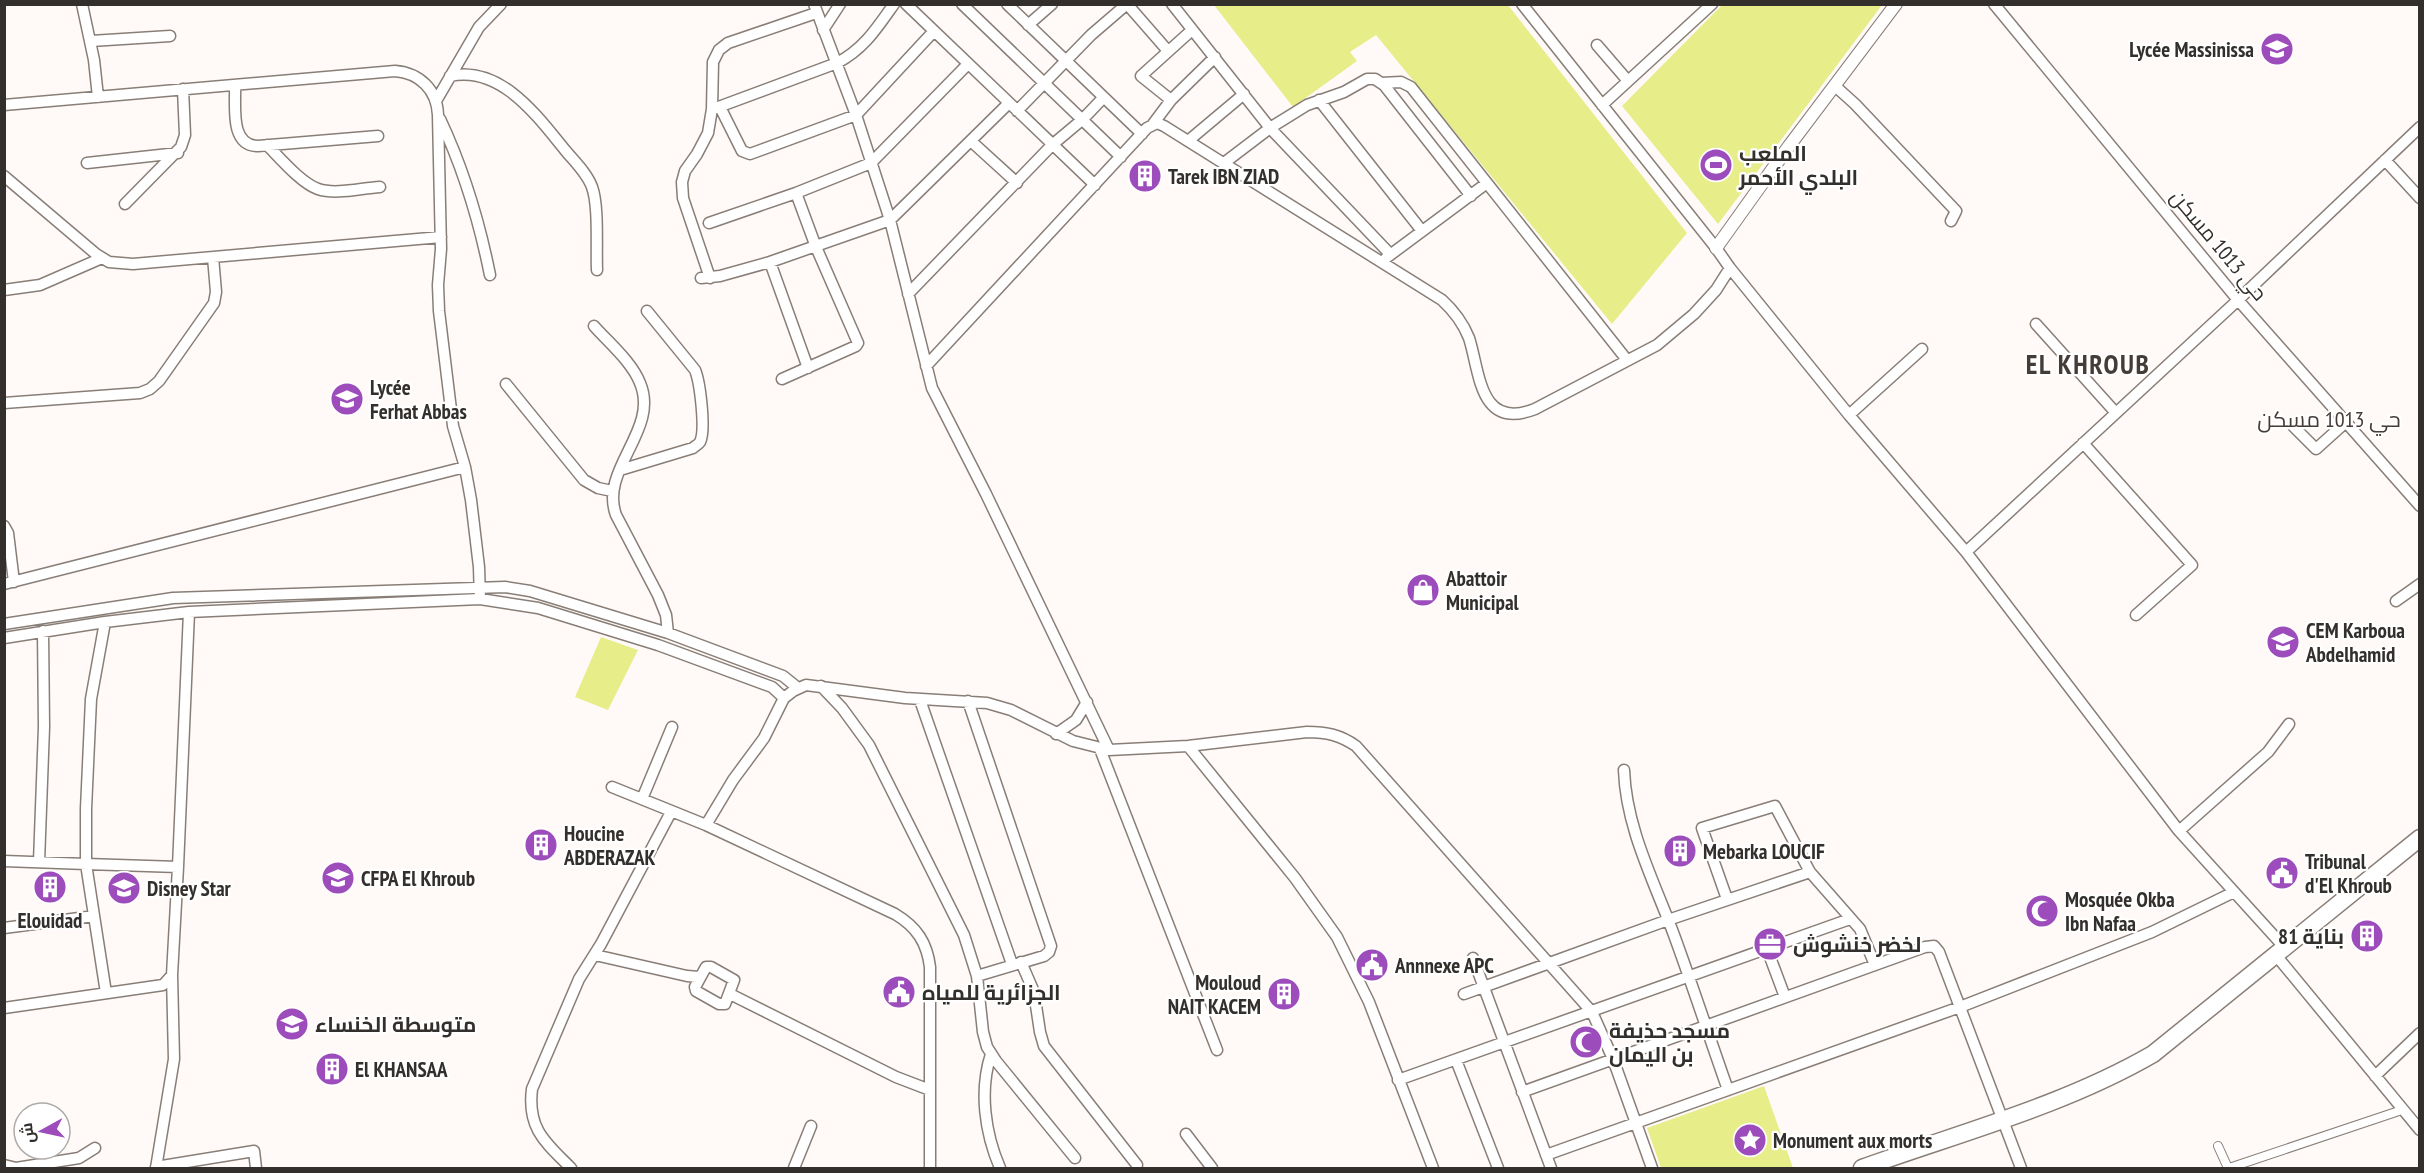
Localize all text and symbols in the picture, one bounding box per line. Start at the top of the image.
school or university icon: Lycée Massinissa [2259,31,2295,67]
place label: Lycée Massinissa [2129,36,2254,63]
place label: الملعب البلدي الأحمر [1738,140,1858,195]
sports icon: الملعب البلدي الأحمر [1698,147,1734,183]
building icon: Tarek IBN ZIAD [1127,158,1163,194]
place label: Tarek IBN ZIAD [1168,163,1279,190]
street label: حي 1013 مسكن [2162,184,2273,308]
district label: EL KHROUB [2026,347,2150,381]
place label: Lycée Ferhat Abbas [370,374,467,425]
school or university icon: Lycée Ferhat Abbas [329,381,365,417]
district label: حي 1013 مسكن [2257,405,2401,436]
place label: Abattoir Municipal [1445,565,1520,616]
shop icon: Abattoir Municipal [1405,572,1441,608]
place label: CEM Karboua Abdelhamid [2305,617,2405,668]
school or university icon: CEM Karboua Abdelhamid [2265,624,2301,660]
place label: Houcine ABDERAZAK [563,820,656,871]
building icon: Houcine ABDERAZAK [523,827,559,863]
building icon: Mebarka LOUCIF [1662,833,1698,869]
place label: Mebarka LOUCIF [1703,838,1825,865]
place label: Tribunal d'El Khroub [2305,848,2392,899]
public building icon: Tribunal d'El Khroub [2264,855,2300,891]
school or university icon: CFPA El Khroub [320,860,356,896]
place label: CFPA El Khroub [361,865,475,892]
building icon: Elouidad [32,869,68,905]
school or university icon: Disney Star [106,870,142,906]
place label: Disney Star [147,875,232,902]
place label: Mosquée Okba Ibn Nafaa [2065,886,2175,937]
mosque icon: Mosquée Okba Ibn Nafaa [2024,893,2060,929]
place label: Elouidad [18,907,82,934]
building icon: بناية 81 [2349,918,2385,954]
place label: بناية 81 [2278,923,2344,950]
office icon: لخضر خنشوش [1752,926,1788,962]
place label: لخضر خنشوش [1793,931,1921,958]
public building icon: Annnexe APC [1354,947,1390,983]
place label: Annnexe APC [1394,952,1494,979]
place label: Mouloud NAIT KACEM [1168,969,1261,1020]
public building icon: الجزائرية للمياه [881,974,917,1010]
building icon: Mouloud NAIT KACEM [1266,976,1302,1012]
place label: الجزائرية للمياه [922,979,1061,1006]
school or university icon: متوسطة الخنساء [274,1006,310,1042]
place label: متوسطة الخنساء [315,1011,477,1038]
place label: مسجد حذيفة بن اليمان [1609,1017,1730,1068]
mosque icon: مسجد حذيفة بن اليمان [1568,1024,1604,1060]
building icon: El KHANSAA [314,1051,350,1087]
place label: El KHANSAA [355,1056,448,1083]
north arrow [12,1101,72,1161]
text: ش [16,1122,38,1145]
place icon: Monument aux morts [1732,1122,1768,1158]
place label: Monument aux morts [1773,1127,1932,1154]

